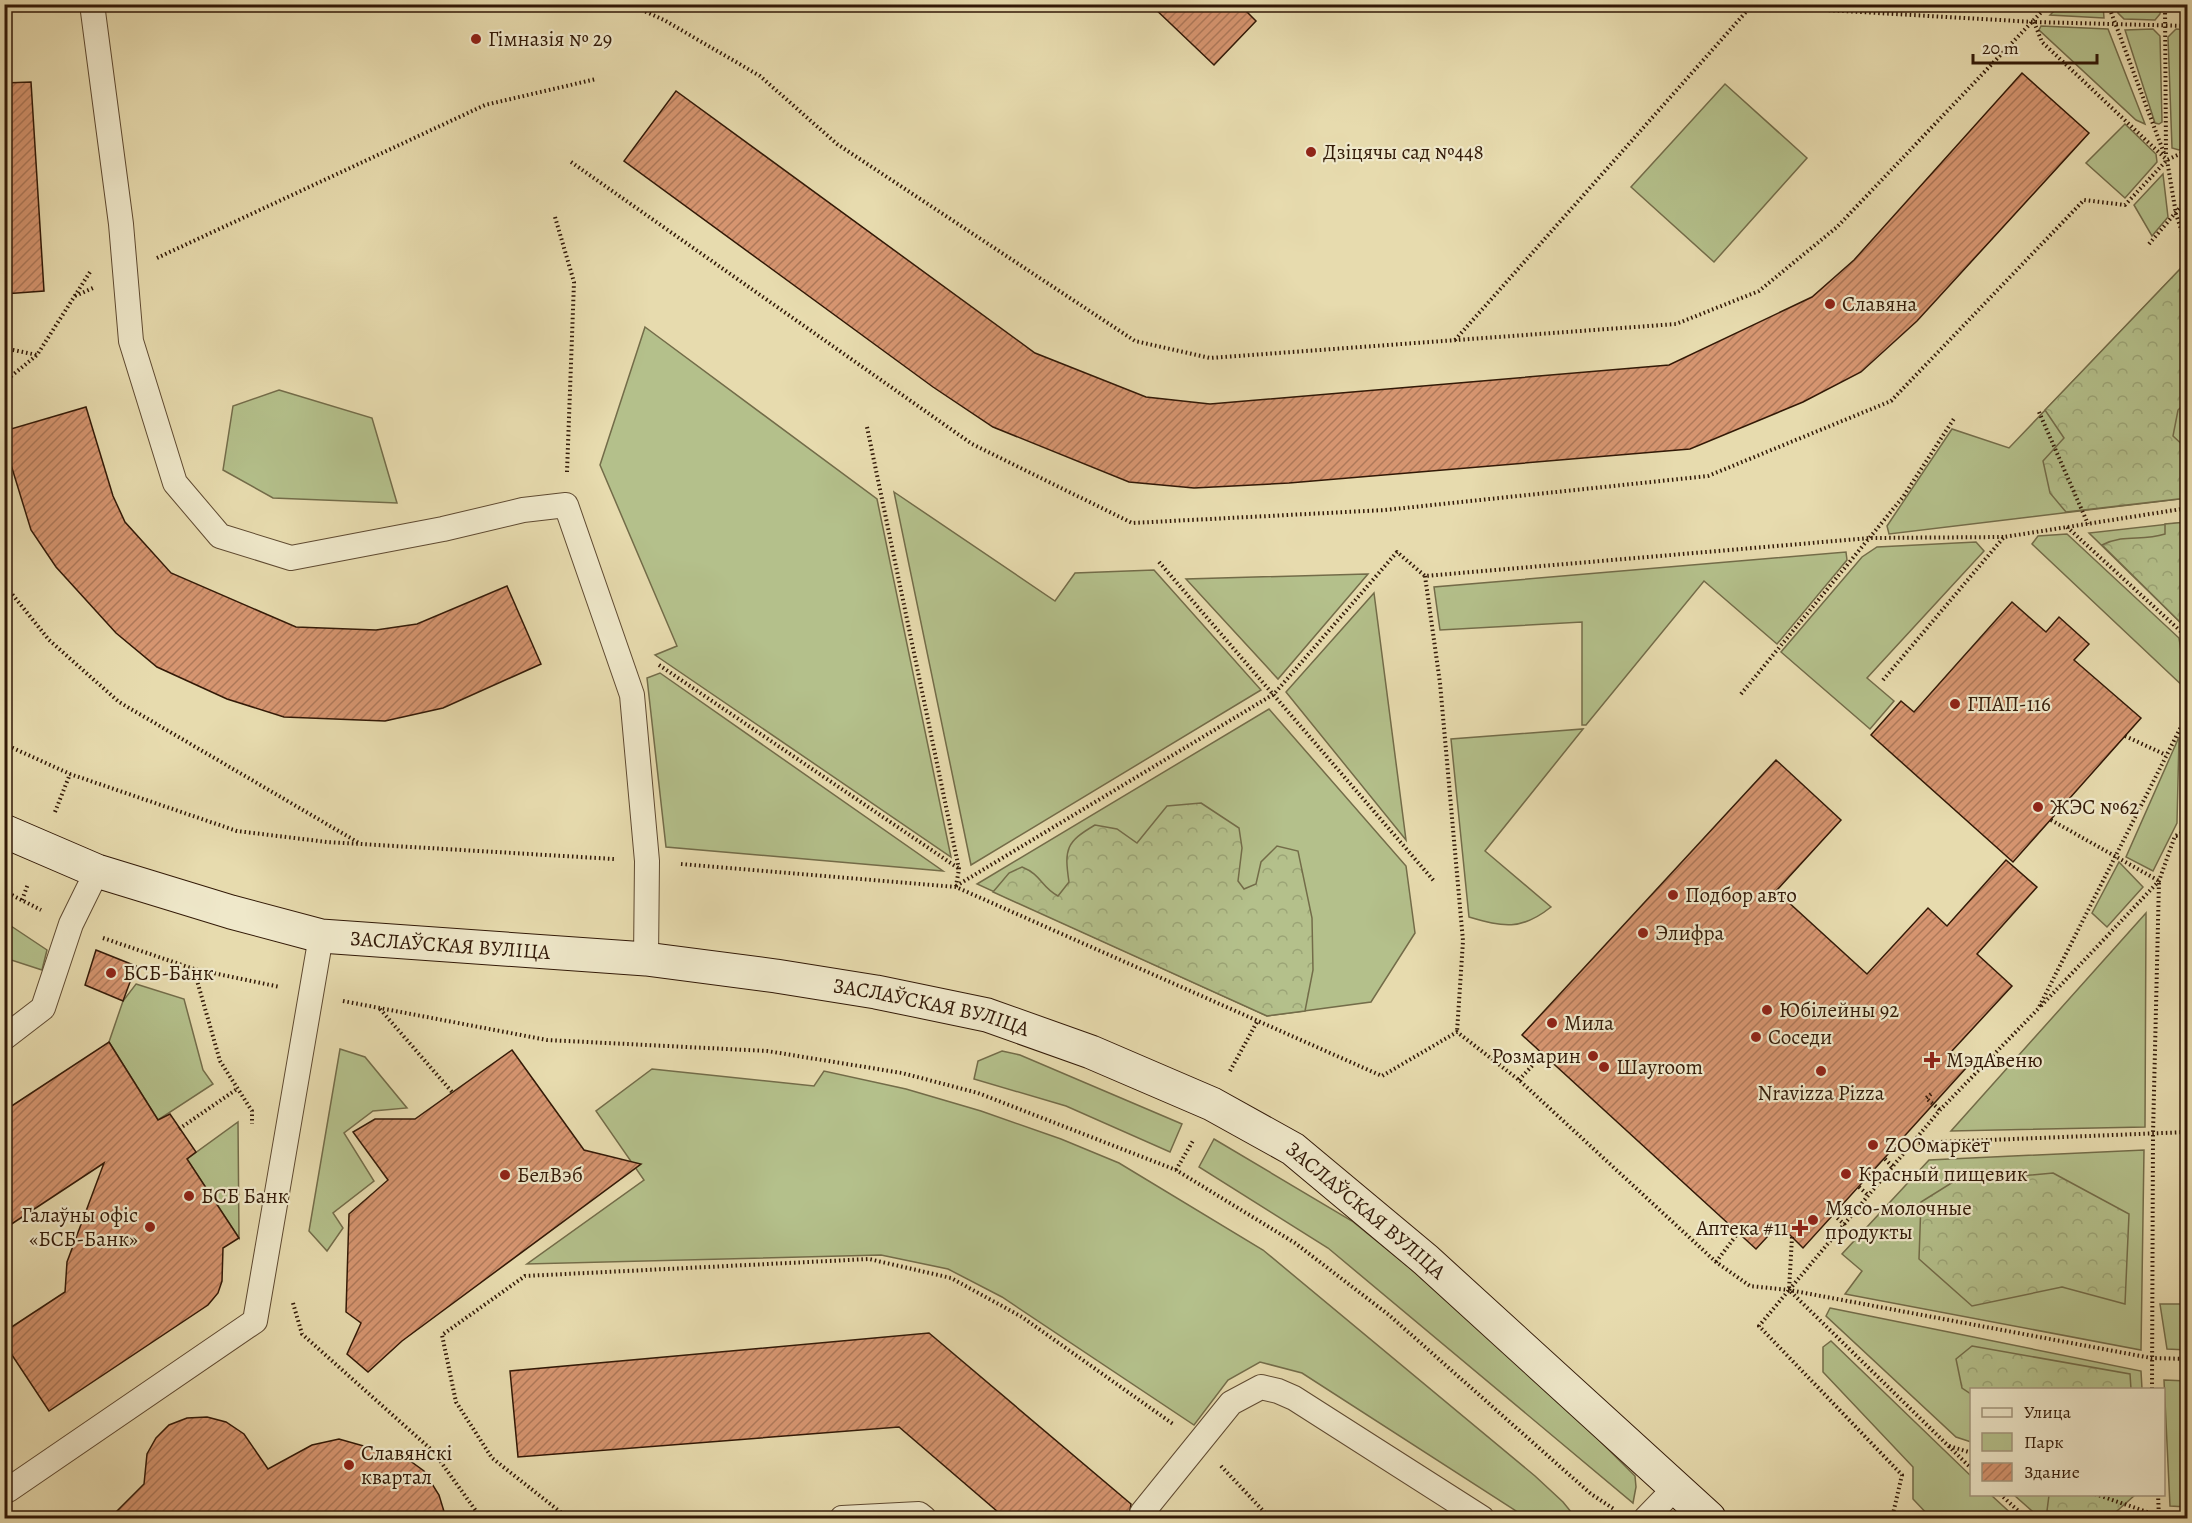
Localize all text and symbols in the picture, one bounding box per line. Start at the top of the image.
place label: Гімназія № 29 [488,25,612,53]
scale bar [1973,27,2098,65]
marker: Гімназія № 29 [469,32,483,46]
text: 20 m [1982,36,2019,60]
place label: Дзіцячы сад №448 [1323,138,1484,166]
marker: Дзіцячы сад №448 [1304,145,1318,159]
place label: Славяна [1842,290,1918,318]
marker: Славяна [1823,297,1837,311]
place label: ГПАП-116 [1967,690,2051,718]
marker: ГПАП-116 [1948,697,1962,711]
place label: ЖЭС №62 [2050,793,2139,821]
marker: ЖЭС №62 [2031,800,2045,814]
place label: Подбор авто [1685,881,1797,909]
marker: Подбор авто [1666,888,1680,902]
place label: Элифра [1655,919,1725,947]
street label: ЗАСЛАЎСКАЯ ВУЛІЦА [349,924,552,966]
marker: Элифра [1636,926,1650,940]
place label: БСБ-Банк [123,959,214,987]
marker: БСБ-Банк [104,966,118,980]
street label: ЗАСЛАЎСКАЯ ВУЛІЦА [831,971,1034,1043]
place label: Юбілейны 92 [1779,996,1899,1024]
marker: Юбілейны 92 [1760,1003,1774,1017]
place label: Мила [1564,1009,1614,1037]
marker: Мила [1545,1016,1559,1030]
place label: Соседи [1768,1023,1832,1051]
marker: Соседи [1749,1030,1763,1044]
place label: Розмарин [1491,1042,1581,1070]
place label: МэдАвеню [1946,1046,2043,1074]
marker: Розмарин [1586,1049,1600,1063]
marker: МэдАвеню [1923,1051,1941,1069]
place label: Шауroom [1616,1053,1703,1081]
marker: Шауroom [1597,1060,1611,1074]
marker: Nravizza Pizza [1814,1064,1828,1078]
place label: Nravizza Pizza [1757,1079,1885,1107]
place label: ZOOмаркет [1885,1131,1990,1159]
street label: ЗАСЛАЎСКАЯ ВУЛІЦА [1280,1135,1452,1286]
marker: ZOOмаркет [1866,1138,1880,1152]
place label: Красный пищевик [1858,1160,2028,1188]
place label: БелВэб [517,1161,583,1189]
marker: Красный пищевик [1839,1167,1853,1181]
marker: БелВэб [498,1168,512,1182]
place label: БСБ Банк [201,1182,289,1210]
marker: БСБ Банк [182,1189,196,1203]
place label: Мясо-молочные продукты [1825,1194,1972,1246]
place label: Галаўны офіс «БСБ-Банк» [21,1201,138,1253]
marker: Мясо-молочные продукты [1806,1213,1820,1227]
place label: Аптека #11 [1695,1214,1788,1242]
marker: Галаўны офіс «БСБ-Банк» [143,1220,157,1234]
marker: Аптека #11 [1793,1221,1807,1235]
legend [1970,1388,2165,1496]
text: Улица [2024,1400,2072,1424]
text: Парк [2024,1430,2064,1454]
place label: Славянскі квартал [361,1439,453,1491]
marker: Славянскі квартал [342,1458,356,1472]
text: Здание [2024,1460,2080,1484]

